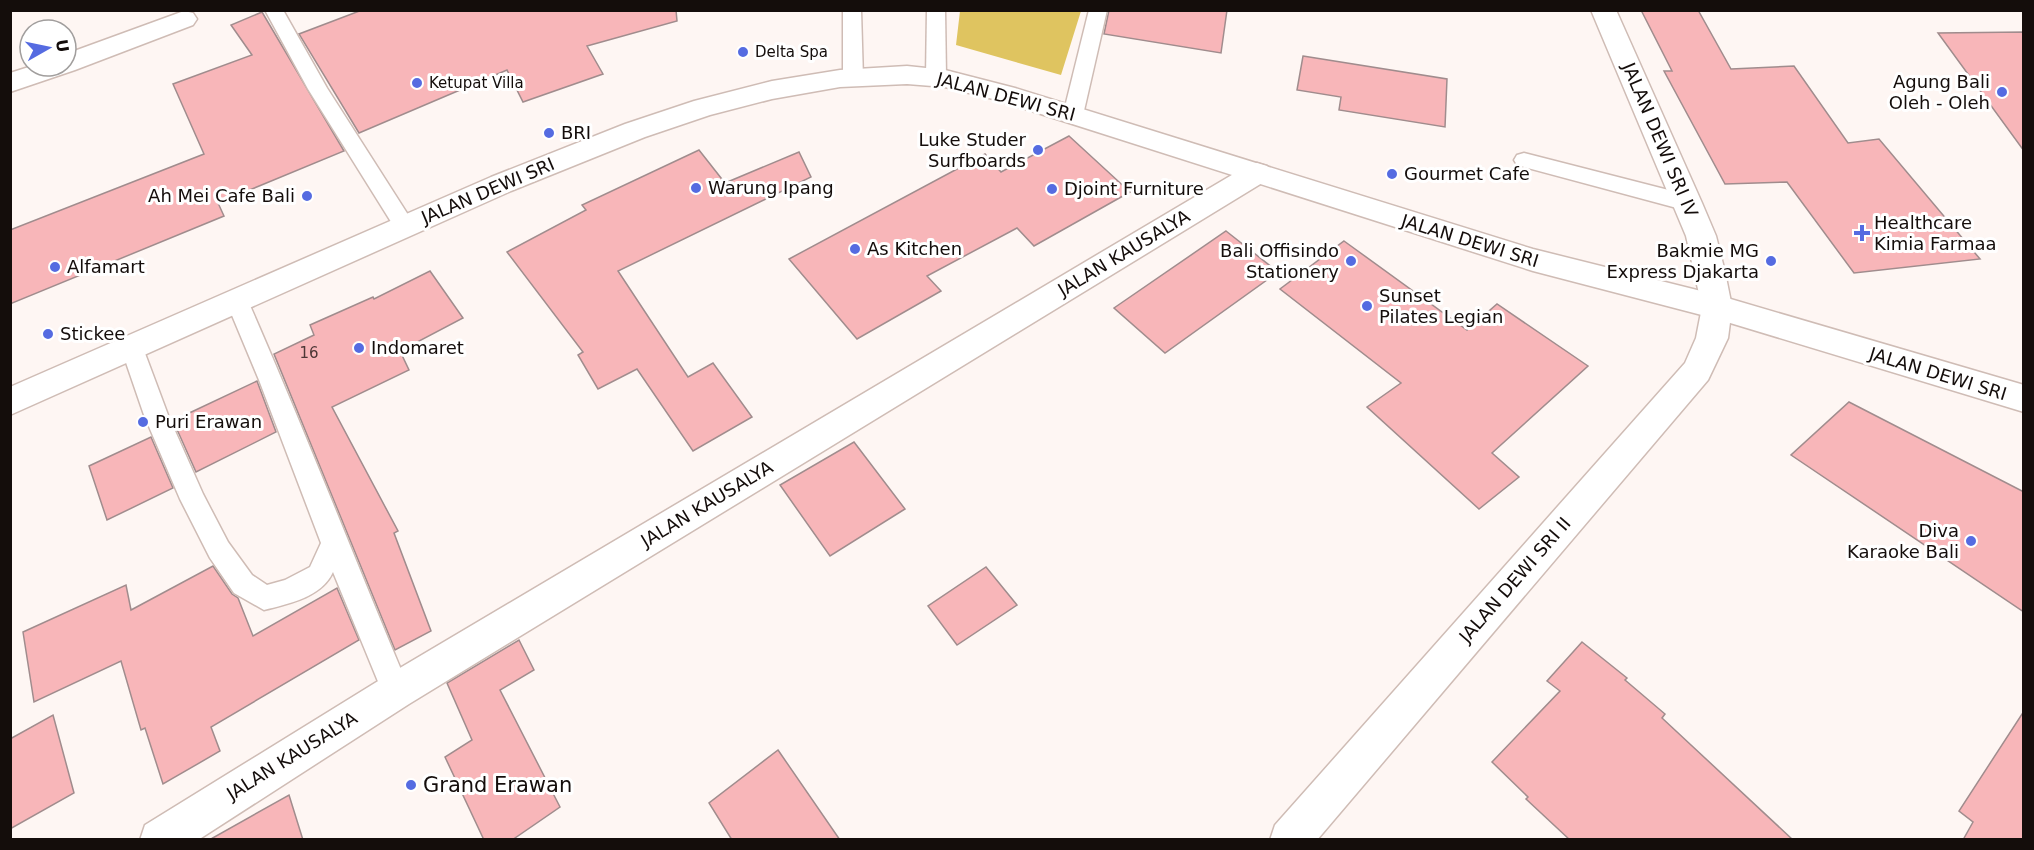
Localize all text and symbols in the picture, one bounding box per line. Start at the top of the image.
north arrow [18,18,78,78]
text: U [52,38,73,54]
place label: Delta Spa [755,43,828,61]
marker: Delta Spa [736,45,750,59]
street label: JALAN DEWI SRI IV [1618,58,1703,221]
street label: JALAN DEWI SRI [934,68,1078,125]
place label: Agung Bali Oleh - Oleh [1889,71,1990,113]
place label: Ketupat Villa [429,74,524,92]
marker: Ketupat Villa [410,76,424,90]
marker: Agung Bali Oleh - Oleh [1995,85,2009,99]
place label: BRI [561,122,591,143]
marker: BRI [542,126,556,140]
place label: Luke Studer Surfboards [919,129,1027,171]
marker: Luke Studer Surfboards [1031,143,1045,157]
street label: JALAN DEWI SRI [417,153,558,228]
place label: Gourmet Cafe [1404,163,1530,184]
marker: Gourmet Cafe [1385,167,1399,181]
place label: Warung Ipang [708,177,834,198]
place label: Djoint Furniture [1064,178,1204,199]
marker: Warung Ipang [689,181,703,195]
marker: Djoint Furniture [1045,182,1059,196]
place label: Ah Mei Cafe Bali [148,185,295,206]
marker: Ah Mei Cafe Bali [300,189,314,203]
street label: JALAN KAUSALYA [1053,205,1194,301]
street label: JALAN DEWI SRI [1398,209,1541,271]
place label: Healthcare Kimia Farmaa [1874,212,1997,254]
marker: Healthcare Kimia Farmaa [1855,226,1869,240]
place label: As Kitchen [867,238,962,259]
place label: Bali Offisindo Stationery [1220,240,1339,282]
place label: Bakmie MG Express Djakarta [1606,240,1759,282]
marker: As Kitchen [848,242,862,256]
marker: Bali Offisindo Stationery [1344,254,1358,268]
marker: Bakmie MG Express Djakarta [1764,254,1778,268]
place label: Alfamart [67,256,145,277]
marker: Alfamart [48,260,62,274]
place label: Sunset Pilates Legian [1379,285,1503,327]
marker: Sunset Pilates Legian [1360,299,1374,313]
place label: Stickee [60,323,125,344]
marker: Stickee [41,327,55,341]
place label: Indomaret [371,337,464,358]
marker: Indomaret [352,341,366,355]
street label: JALAN DEWI SRI [1866,342,2009,404]
house number: 16 [299,344,319,362]
place label: Puri Erawan [155,411,262,432]
marker: Puri Erawan [136,415,150,429]
street label: JALAN KAUSALYA [636,456,777,552]
street label: JALAN DEWI SRI II [1454,513,1575,647]
place label: Diva Karaoke Bali [1847,520,1959,562]
marker: Diva Karaoke Bali [1964,534,1978,548]
street label: JALAN KAUSALYA [222,707,361,805]
place label: Grand Erawan [423,773,572,797]
marker: Grand Erawan [404,778,418,792]

